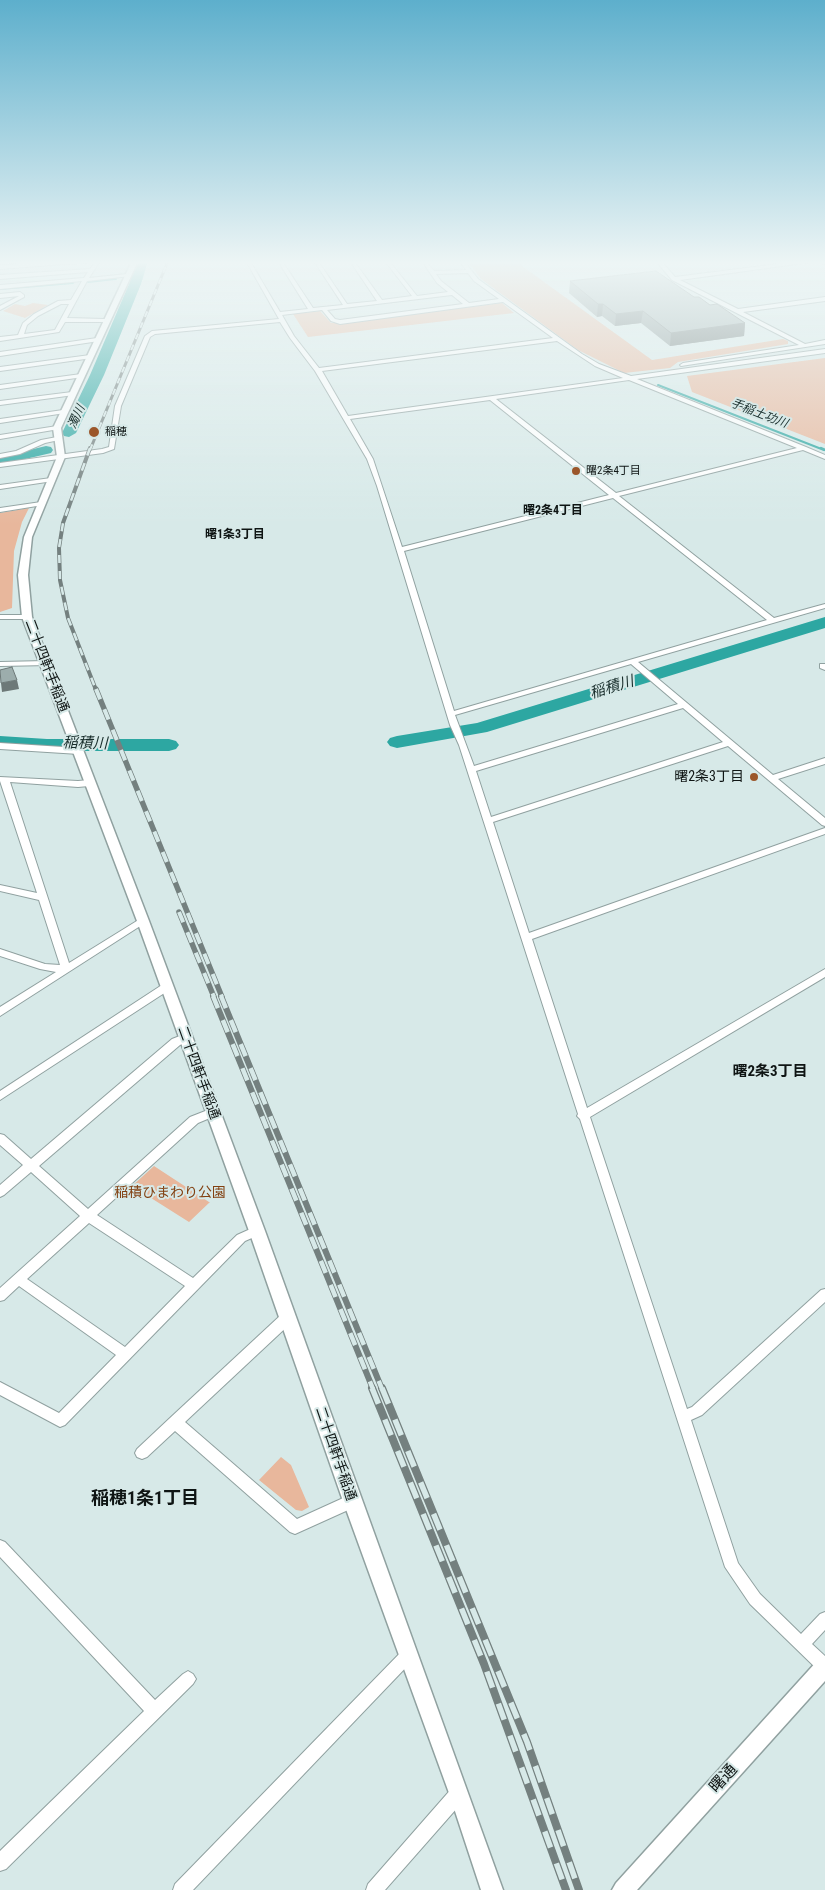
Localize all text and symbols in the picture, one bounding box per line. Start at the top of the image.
water label: 手稲土功川 [728,397,790,431]
water label: 濁川 [65,403,89,431]
marker: 稲穂 [87,425,101,439]
place label: 稲穂 [105,425,127,439]
place label: 曙2条4丁目 [586,464,641,478]
marker: 曙2条4丁目 [570,465,582,477]
district label: 曙2条4丁目 [523,504,583,518]
district label: 曙1条3丁目 [205,528,265,542]
street label: 二十四軒手稲通 [21,617,71,715]
water label: 稲積川 [588,673,636,703]
water label: 稲積川 [62,735,108,753]
place label: 曙2条3丁目 [674,769,744,785]
marker: 曙2条3丁目 [748,771,760,783]
street label: 二十四軒手稲通 [173,1024,223,1122]
district label: 曙2条3丁目 [732,1063,808,1081]
park label: 稲積ひまわり公園 [114,1185,226,1201]
street label: 二十四軒手稲通 [311,1405,359,1503]
district label: 稲穂1条1丁目 [91,1488,199,1510]
street label: 曙通 [706,1761,742,1797]

